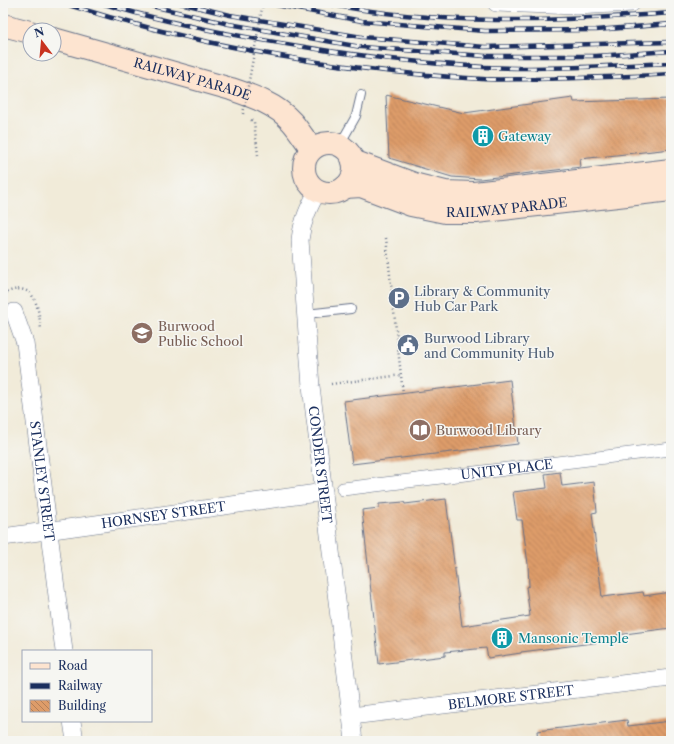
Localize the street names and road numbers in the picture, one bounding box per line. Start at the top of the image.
street label: RAILWAY PARADE [132,54,254,103]
street label: RAILWAY PARADE [446,194,568,220]
street label: CONDER STREET [305,405,336,524]
street label: STANLEY STREET [27,420,58,542]
street label: UNITY PLACE [460,455,554,483]
street label: HORNSEY STREET [100,498,227,531]
street label: BELMORE STREET [447,682,575,712]

